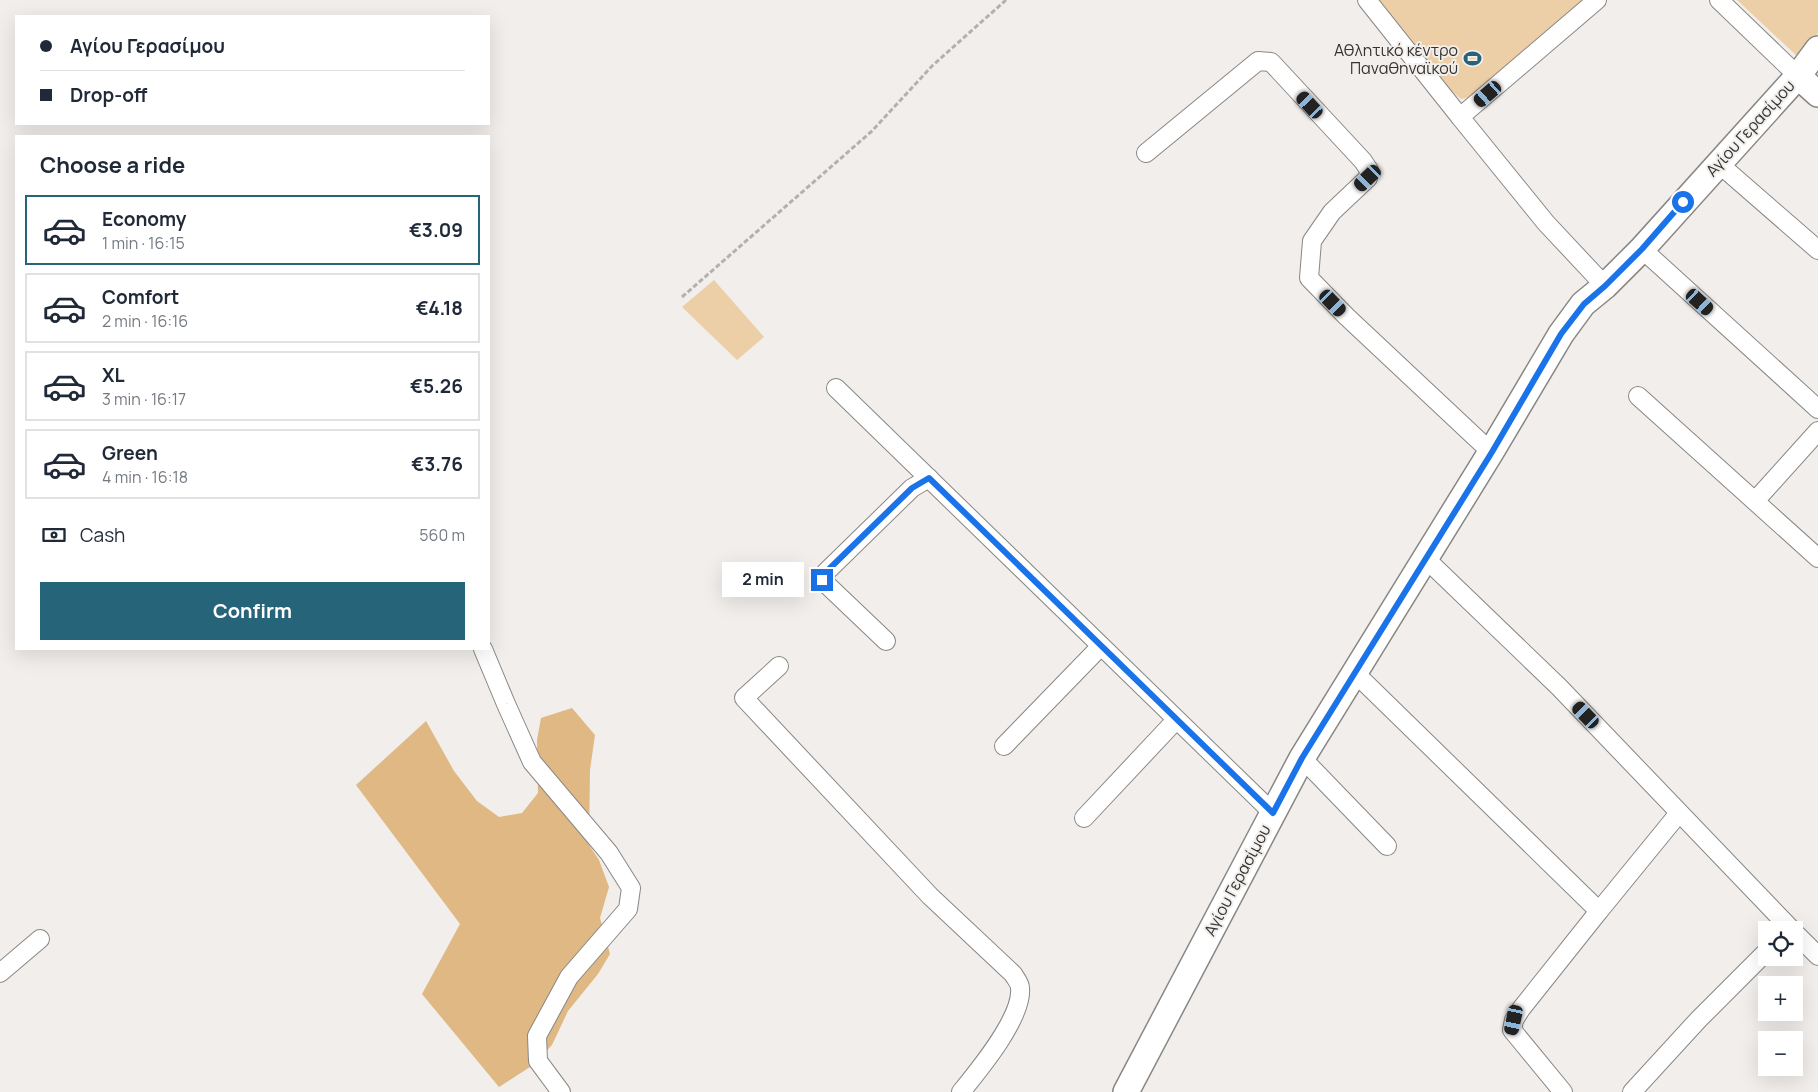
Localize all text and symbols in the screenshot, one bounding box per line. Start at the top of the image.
text: Αγίου Γερασίμου [70,33,225,59]
place label: Αθλητικό κέντρο Παναθηναϊκού [1334,39,1458,79]
sports icon: Αθλητικό κέντρο Παναθηναϊκού [1462,49,1482,69]
street label: Αγίου Γερασίμου [1701,75,1799,181]
car [1471,78,1504,110]
text: Drop-off [70,82,147,108]
car [1294,89,1325,121]
text: Choose a ride [40,150,185,180]
car [1352,162,1384,194]
route start [1672,191,1694,213]
text: Economy [102,206,186,232]
icon: car [42,208,87,253]
text: €3.09 [409,217,463,243]
text: 1 min · 16:15 [102,232,185,254]
text: Comfort [102,284,179,310]
icon: car [42,286,87,331]
car [1683,286,1716,318]
car [1317,287,1348,319]
text: €4.18 [416,295,463,321]
text: 2 min · 16:16 [102,310,188,332]
text: XL [102,362,125,388]
icon: car [42,364,87,409]
text: €5.26 [410,373,463,399]
text: 3 min · 16:17 [102,388,186,410]
text: Green [102,440,158,466]
icon: car [42,442,87,487]
text: €3.76 [411,451,463,477]
text: 4 min · 16:18 [102,466,188,488]
icon: cash [40,521,68,549]
text: Cash [80,522,125,548]
text: 560 m [419,524,465,546]
callout: 2 min [722,562,804,598]
text: 2 min [742,568,784,590]
route end [811,569,833,591]
button: Confirm [40,582,465,640]
car [1570,699,1601,731]
street label: Αγίου Γερασίμου [1198,820,1276,940]
map controls [1758,921,1803,1076]
button: locate [1758,921,1803,966]
button: + [1758,976,1803,1021]
car [1503,1004,1524,1036]
button: − [1758,1031,1803,1076]

